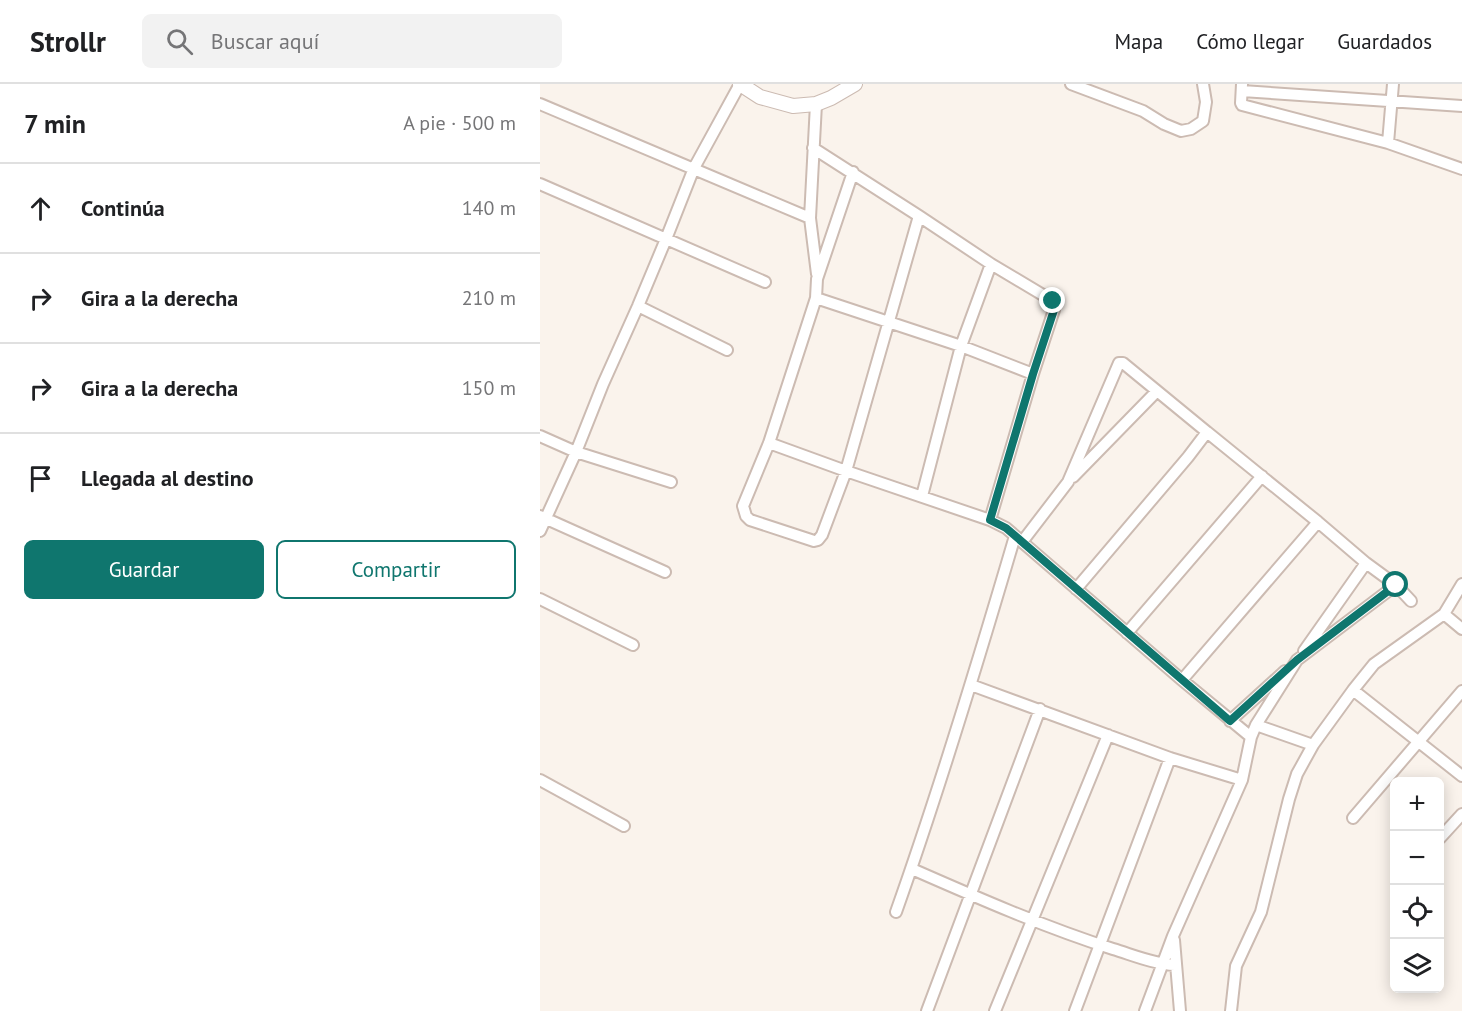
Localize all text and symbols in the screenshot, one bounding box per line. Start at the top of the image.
search box [142,14,562,68]
text: Strollr [30,23,106,60]
icon: search [163,25,196,58]
text: Buscar aquí [211,27,319,55]
text: Mapa [1114,28,1163,55]
text: Cómo llegar [1196,28,1304,55]
text: Guardados [1337,28,1432,55]
text: 7 min [24,107,86,140]
text: A pie · 500 m [403,110,516,136]
icon: ahead [24,192,57,225]
text: Continúa [81,194,165,222]
text: 140 m [462,195,516,221]
icon: right [24,282,57,315]
text: Gira a la derecha [81,284,238,312]
text: 210 m [462,285,516,311]
route end [1039,287,1065,313]
icon: right [24,372,57,405]
text: Gira a la derecha [81,374,238,402]
text: 150 m [462,375,516,401]
icon: arrive [24,462,57,495]
text: Llegada al destino [81,464,254,492]
button: Guardar [24,540,264,599]
button: Compartir [276,540,516,599]
route start [1382,571,1408,597]
map controls [1390,777,1444,993]
button: + [1390,777,1444,831]
button: − [1390,831,1444,885]
button: locate [1390,885,1444,939]
button: layers [1390,939,1444,993]

